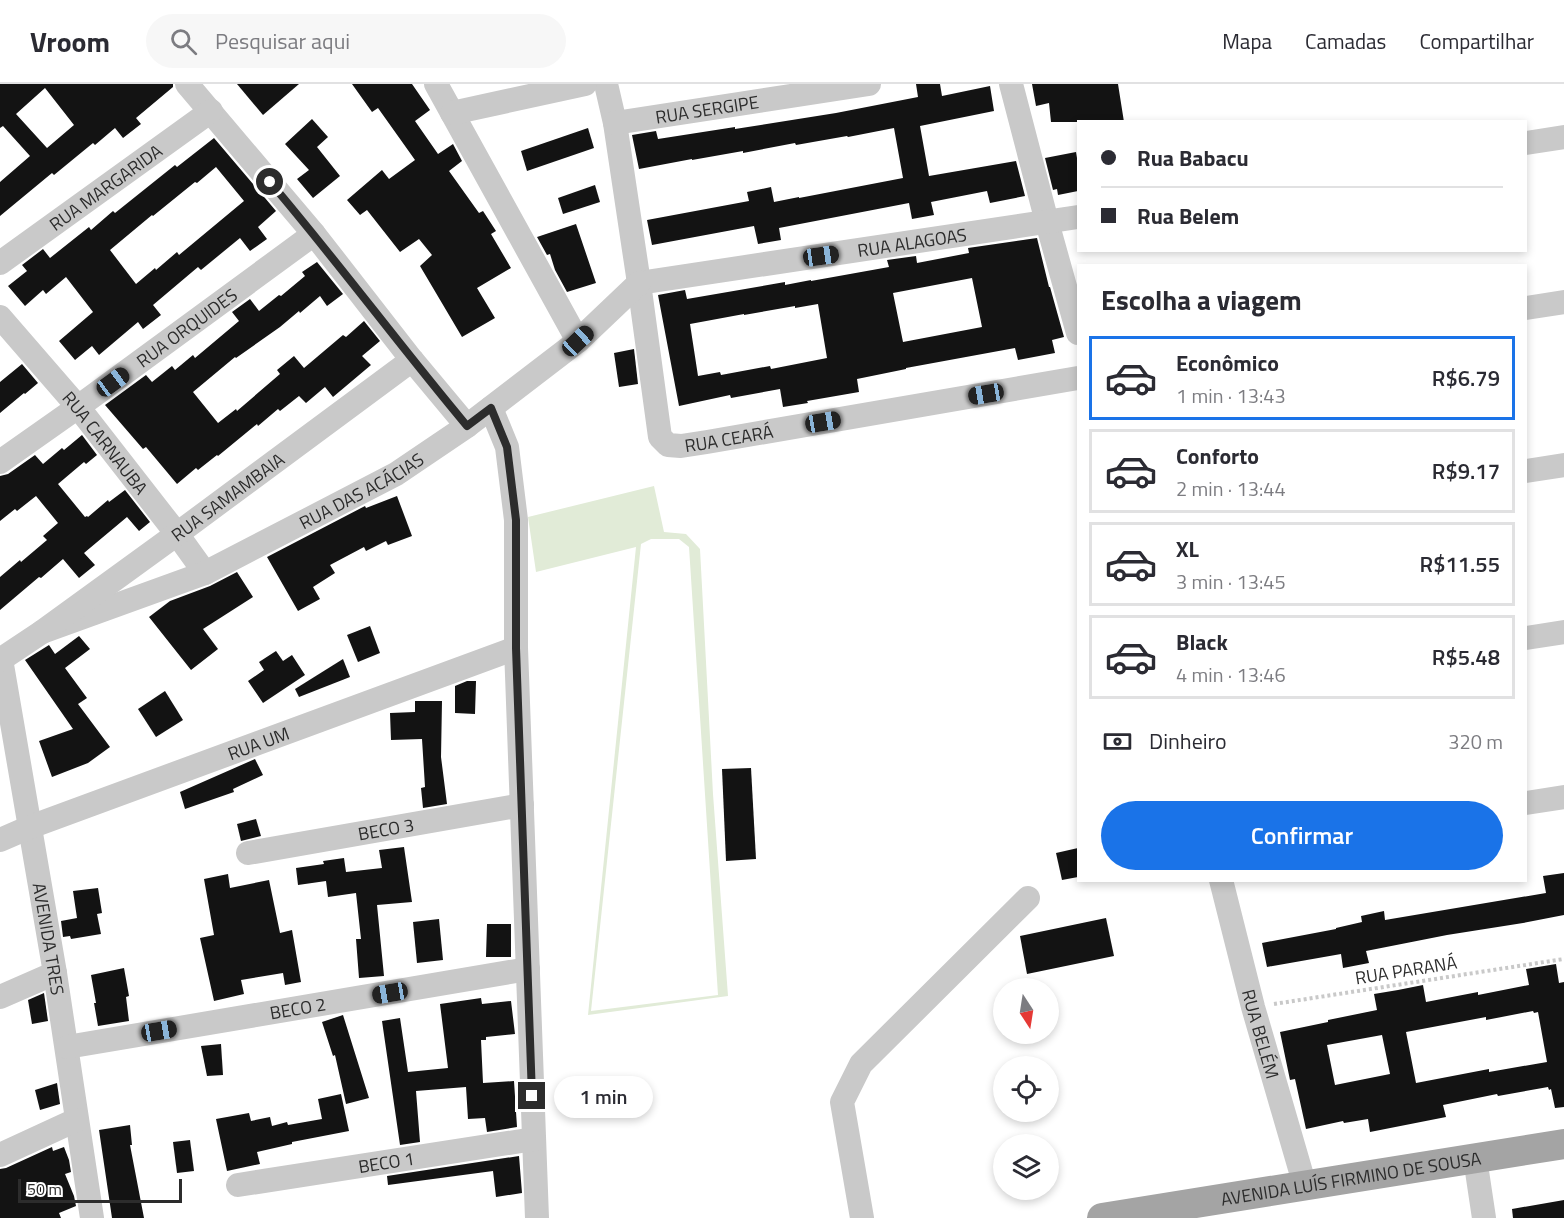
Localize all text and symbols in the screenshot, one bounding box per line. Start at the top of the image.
search box [146,14,566,68]
text: Vroom [30,20,110,63]
text: Pesquisar aqui [215,24,350,58]
icon: search [167,25,200,58]
text: Mapa [1222,25,1272,57]
text: Camadas [1305,25,1386,57]
text: Compartilhar [1419,25,1534,57]
street label: RUA SERGIPE [653,88,761,130]
street label: RUA MARGARIDA [43,137,168,237]
text: Rua Babacu [1137,141,1249,175]
route start [256,168,283,195]
text: Rua Belem [1137,199,1239,233]
street label: RUA ALAGOAS [855,220,968,264]
car [802,245,840,267]
text: Escolha a viagem [1101,279,1302,320]
street label: RUA ORQUIDES [130,281,243,374]
car [559,322,597,360]
text: Econômico [1176,346,1279,380]
icon: car [1104,351,1158,405]
text: R$6.79 [1432,361,1500,395]
car [93,364,133,400]
text: 1 min · 13:43 [1176,380,1286,411]
car [967,382,1005,406]
street label: RUA CARNAUBA [56,385,155,500]
car [804,410,842,434]
street label: RUA CEARÁ [683,417,775,459]
text: Conforto [1176,439,1259,473]
icon: car [1104,444,1158,498]
street label: RUA SAMAMBAIA [165,445,290,548]
street label: RUA DAS ACÁCIAS [294,446,429,536]
text: R$9.17 [1432,454,1500,488]
text: 2 min · 13:44 [1176,473,1286,504]
text: XL [1176,532,1199,566]
icon: car [1104,537,1158,591]
text: R$11.55 [1420,547,1500,581]
text: 3 min · 13:45 [1176,566,1286,597]
text: Black [1176,625,1228,659]
icon: car [1104,630,1158,684]
text: R$5.48 [1432,640,1500,674]
text: 4 min · 13:46 [1176,659,1286,690]
street label: RUA UM [224,719,293,767]
text: Dinheiro [1149,724,1227,758]
icon: cash [1101,725,1134,758]
text: 320 m [1448,726,1503,757]
button: Confirmar [1101,801,1503,870]
street label: BECO 3 [356,811,416,847]
street label: AVENIDA TRES [26,881,72,997]
street label: RUA PARANÁ [1353,949,1459,991]
north arrow [993,978,1059,1044]
map controls [993,978,1059,1200]
car [371,981,409,1005]
street label: RUA BELÉM [1236,986,1287,1082]
street label: BECO 2 [268,990,328,1026]
car [140,1019,178,1043]
button: locate [993,1056,1059,1122]
callout: 1 min [553,1075,652,1117]
text: 1 min [579,1081,628,1112]
route end [518,1082,545,1109]
button: layers [993,1134,1059,1200]
street label: BECO 1 [356,1144,416,1180]
street label: AVENIDA LUÍS FIRMINO DE SOUSA [1219,1144,1483,1212]
scale bar [18,1176,182,1204]
text: 50 m [27,1177,62,1201]

